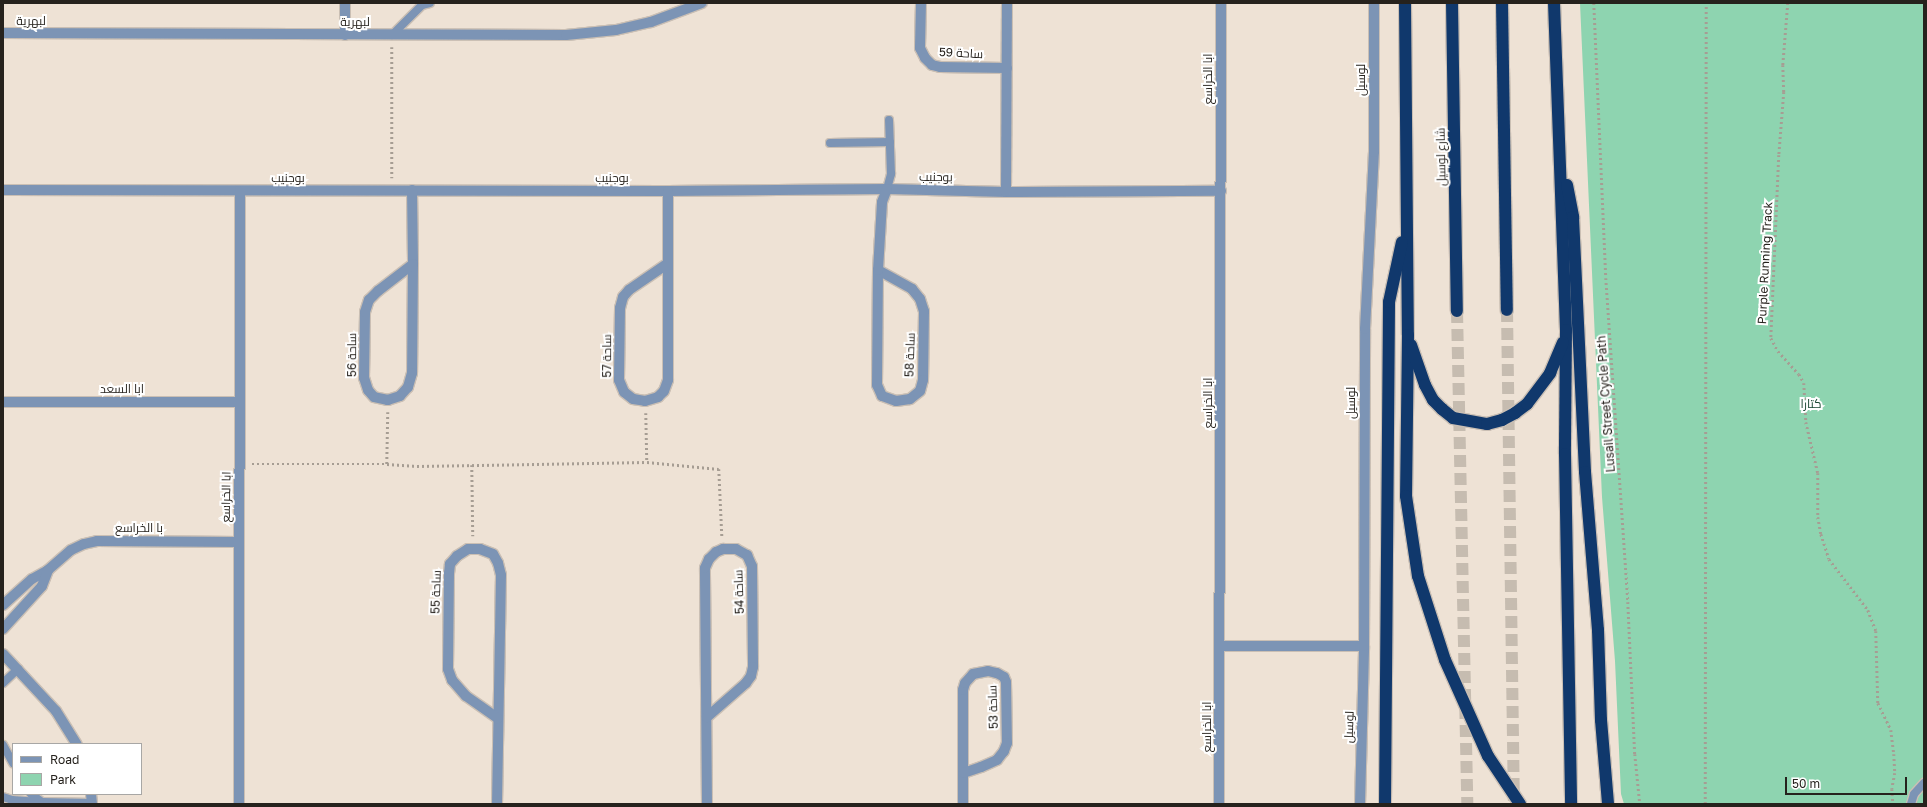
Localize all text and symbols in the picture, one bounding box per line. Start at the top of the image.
street label: لبهرية [16,14,46,28]
street label: لبهرية [340,15,370,29]
street label: ساحة 59 [939,45,983,61]
street label: ابا الخراسع [1201,53,1215,105]
street label: لوسيل [1354,64,1368,96]
street label: شارع لوسيل [1433,128,1449,186]
street label: بوجنيب [919,170,953,184]
street label: بوجنيب [271,171,305,185]
street label: بوجنيب [595,171,629,185]
street label: Purple Running Track [1755,201,1775,325]
street label: ساحة 56 [345,333,359,377]
street label: ساحة 58 [902,333,918,377]
street label: ساحة 57 [600,334,614,378]
street label: Lusail Street Cycle Path [1594,335,1618,473]
street label: ابا الخراسع [1201,377,1215,429]
street label: ابا السعد [100,382,144,396]
street label: لوسيل [1344,387,1358,419]
park label: كتارا [1801,397,1821,411]
street label: ابا الخراسع [218,471,234,523]
street label: با الخراسع [115,521,163,535]
street label: ساحة 55 [428,570,444,614]
street label: ساحة 54 [731,570,747,614]
street label: ساحة 53 [985,685,1001,729]
street label: ابا الخراسع [1200,701,1214,753]
street label: لوسيل [1341,711,1357,743]
legend [12,743,142,795]
text: Road [50,752,79,767]
scale bar [1787,769,1909,795]
text: Park [50,772,76,787]
text: 50 m [1792,776,1820,791]

